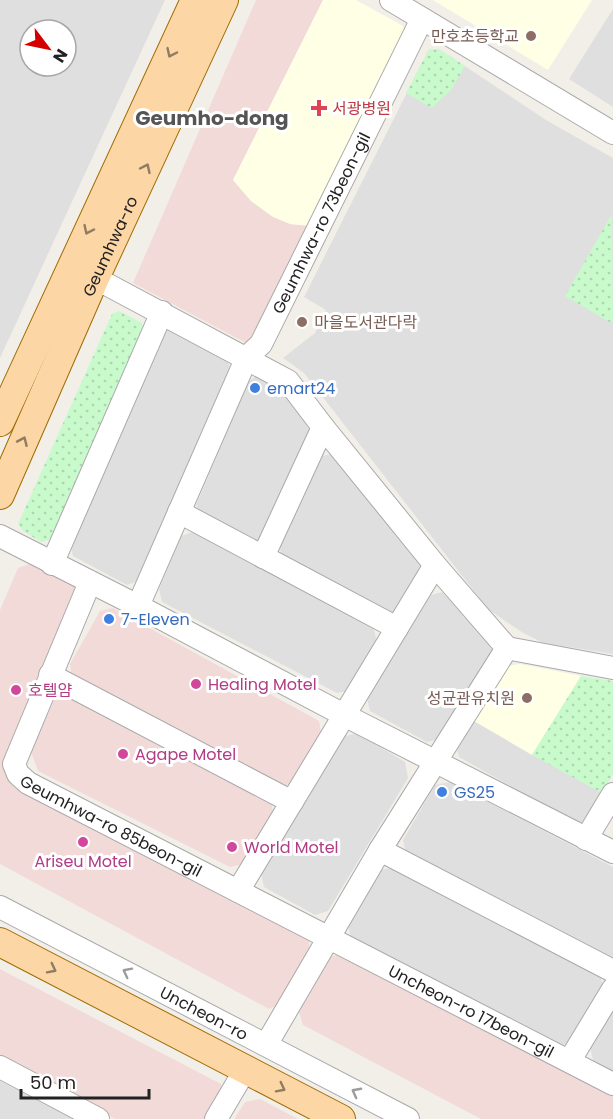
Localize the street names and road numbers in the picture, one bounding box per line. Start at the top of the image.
street label: Geumhwa-ro 73beon-gil [266,128,376,317]
street label: Geumhwa-ro [77,192,143,300]
street label: Geumhwa-ro 85beon-gil [15,770,206,882]
street label: Uncheon-ro 17beon-gil [384,959,558,1063]
street label: Uncheon-ro [156,981,252,1045]

